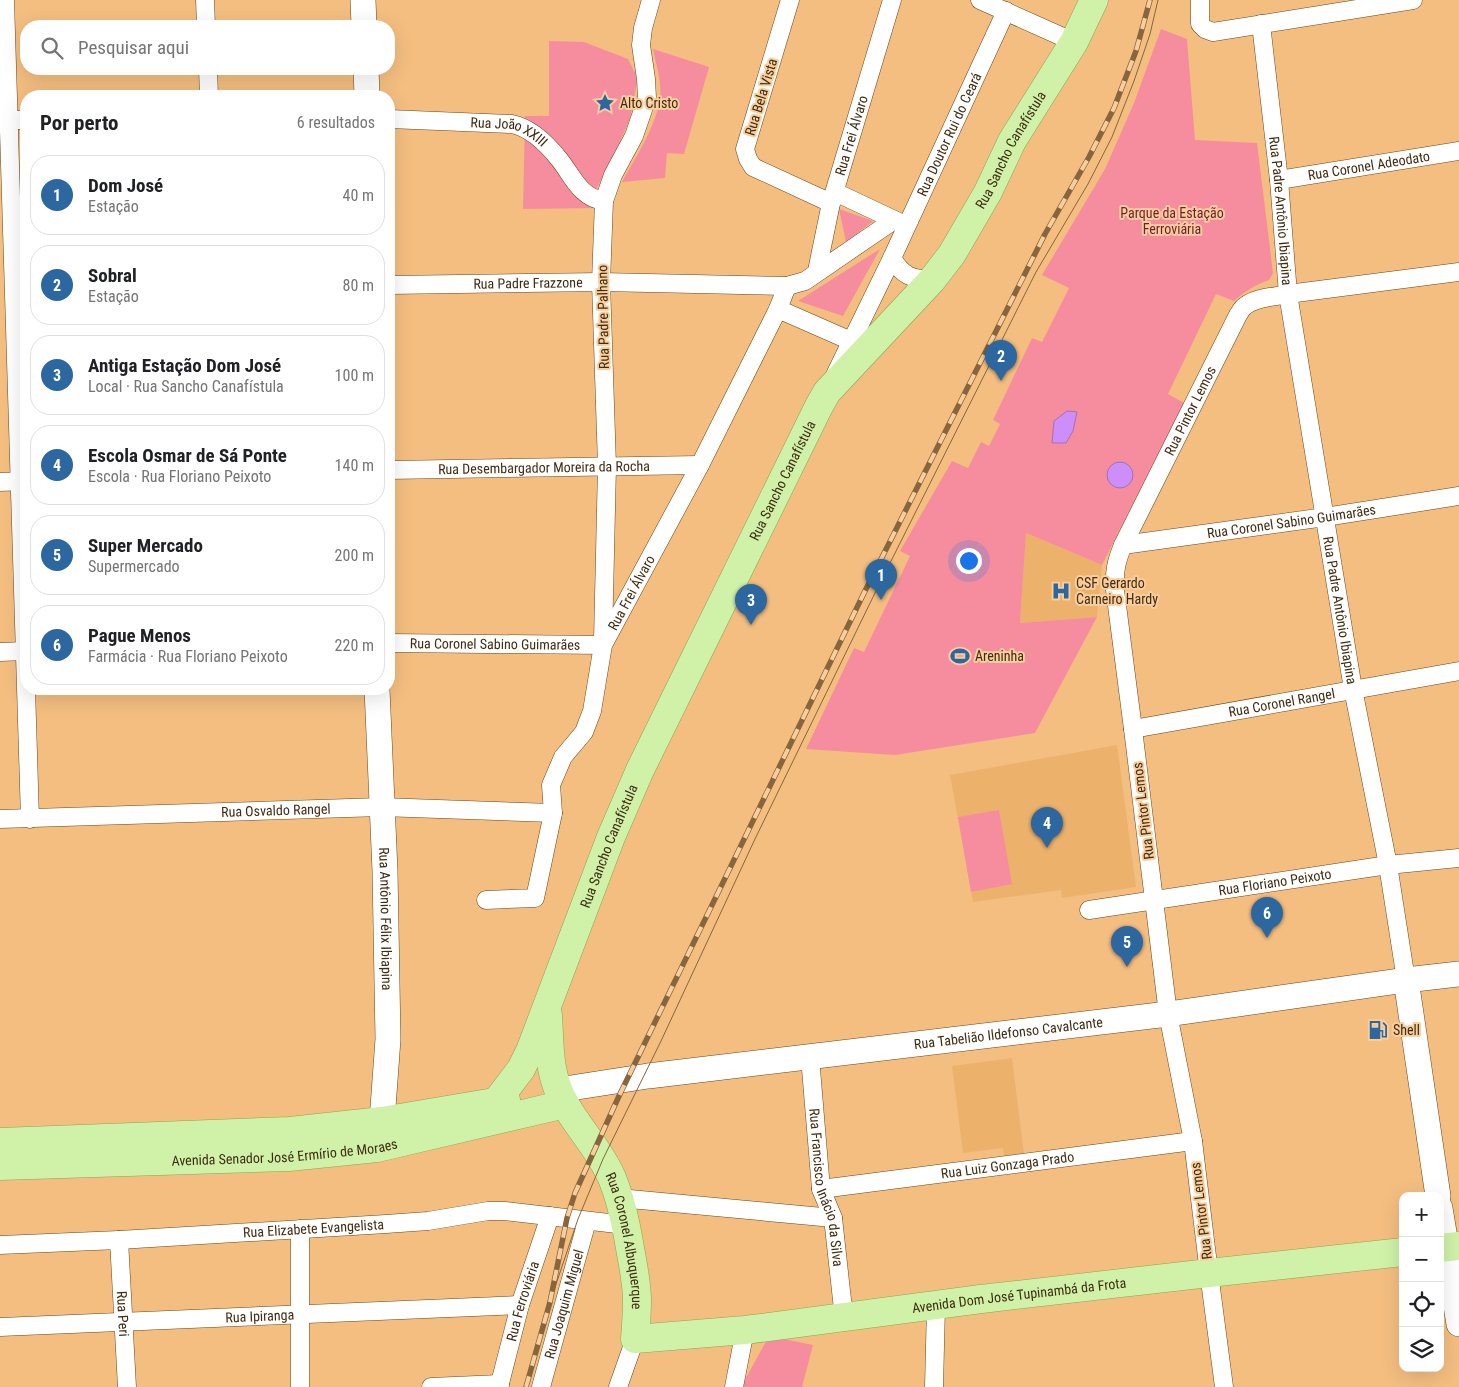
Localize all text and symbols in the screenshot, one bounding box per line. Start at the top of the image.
search box [20,20,395,75]
icon: search [38,34,66,62]
text: Pesquisar aqui [78,36,189,59]
street label: Rua Bela Vista [742,57,780,137]
street label: Rua Doutor Rui do Ceará [914,70,984,199]
street label: Rua Sancho Canafístula [972,88,1049,212]
place icon: Alto Cristo [594,92,616,114]
street label: Rua Frei Álvaro [832,93,871,177]
place label: Alto Cristo [620,95,678,111]
text: Por perto [40,111,119,135]
text: 6 resultados [297,113,375,132]
street label: Rua João XXIII [470,114,551,150]
street label: Rua Padre Antônio Ibiapina [1266,136,1295,286]
street label: Rua Coronel Adeodato [1307,148,1431,183]
text: Dom José [88,174,163,197]
text: 1 [53,186,61,205]
text: 40 m [342,186,374,205]
text: Estação [88,197,139,216]
park label: Parque da Estação Ferroviária [1120,205,1224,237]
text: Sobral [88,264,137,287]
street label: Rua Padre Palhano [594,265,612,369]
street label: Rua Padre Frazzone [473,274,583,292]
text: 2 [53,276,61,295]
text: 80 m [342,276,374,295]
text: Estação [88,287,139,306]
pin: 2 [985,340,1017,381]
text: Antiga Estação Dom José [88,354,281,377]
street label: Rua Pintor Lemos [1161,363,1219,458]
text: 3 [53,366,61,385]
text: 100 m [335,366,374,385]
text: Local · Rua Sancho Canafístula [88,377,284,396]
street label: Rua Sancho Canafístula [746,418,819,543]
text: Escola Osmar de Sá Ponte [88,444,287,467]
text: 4 [53,456,61,475]
text: 140 m [335,456,374,475]
street label: Rua Desembargador Moreira da Rocha [438,458,650,477]
text: Escola · Rua Floriano Peixoto [88,467,271,486]
street label: Rua Coronel Sabino Guimarães [1206,501,1377,541]
text: Super Mercado [88,534,203,557]
street label: Rua Padre Antônio Ibiapina [1320,535,1360,685]
text: 5 [53,546,61,565]
text: 200 m [335,546,374,565]
your location [956,548,982,574]
street label: Rua Frei Álvaro [605,552,658,633]
text: Supermercado [88,557,180,576]
pin: 1 [865,559,897,600]
place label: CSF Gerardo Carneiro Hardy [1076,575,1158,607]
hospital icon: CSF Gerardo Carneiro Hardy [1050,580,1072,602]
pin: 3 [735,584,767,625]
text: Pague Menos [88,624,191,647]
street label: Rua Coronel Sabino Guimarães [410,635,580,653]
text: 6 [53,636,61,655]
text: 220 m [335,636,374,655]
sports icon: Areninha [949,645,971,667]
text: Farmácia · Rua Floriano Peixoto [88,647,288,666]
place label: Areninha [975,648,1024,664]
street label: Rua Coronel Rangel [1227,685,1336,720]
street label: Rua Pintor Lemos [1129,762,1157,860]
street label: Rua Sancho Canafístula [577,782,641,910]
street label: Rua Osvaldo Rangel [221,801,331,820]
pin: 4 [1031,807,1063,848]
street label: Rua Antônio Félix Ibiapina [376,847,395,991]
street label: Rua Floriano Peixoto [1217,866,1332,898]
pin: 6 [1251,897,1283,938]
pin: 5 [1111,926,1143,967]
street label: Rua Tabelião Ildefonso Cavalcante [913,1014,1104,1052]
fuel station icon: Shell [1367,1019,1389,1041]
place label: Shell [1393,1022,1420,1038]
street label: Rua Francisco Inácio da Silva [806,1108,846,1267]
street label: Avenida Senador José Ermírio de Moraes [171,1135,399,1169]
street label: Rua Luiz Gonzaga Prado [940,1148,1075,1181]
street label: Rua Pintor Lemos [1187,1162,1215,1260]
street label: Rua Coronel Albuquerque [603,1170,645,1310]
map controls [1399,1192,1444,1372]
button: + [1399,1192,1444,1237]
street label: Rua Elizabete Evangelista [243,1216,384,1241]
button: − [1399,1237,1444,1282]
street label: Rua Joaquim Miguel [541,1248,587,1361]
street label: Rua Ferroviária [503,1259,542,1343]
street label: Avenida Dom José Tupinambá da Frota [911,1275,1127,1316]
button: locate [1399,1282,1444,1327]
street label: Rua Peri [114,1291,132,1337]
street label: Rua Ipiranga [225,1307,295,1325]
button: layers [1399,1327,1444,1372]

